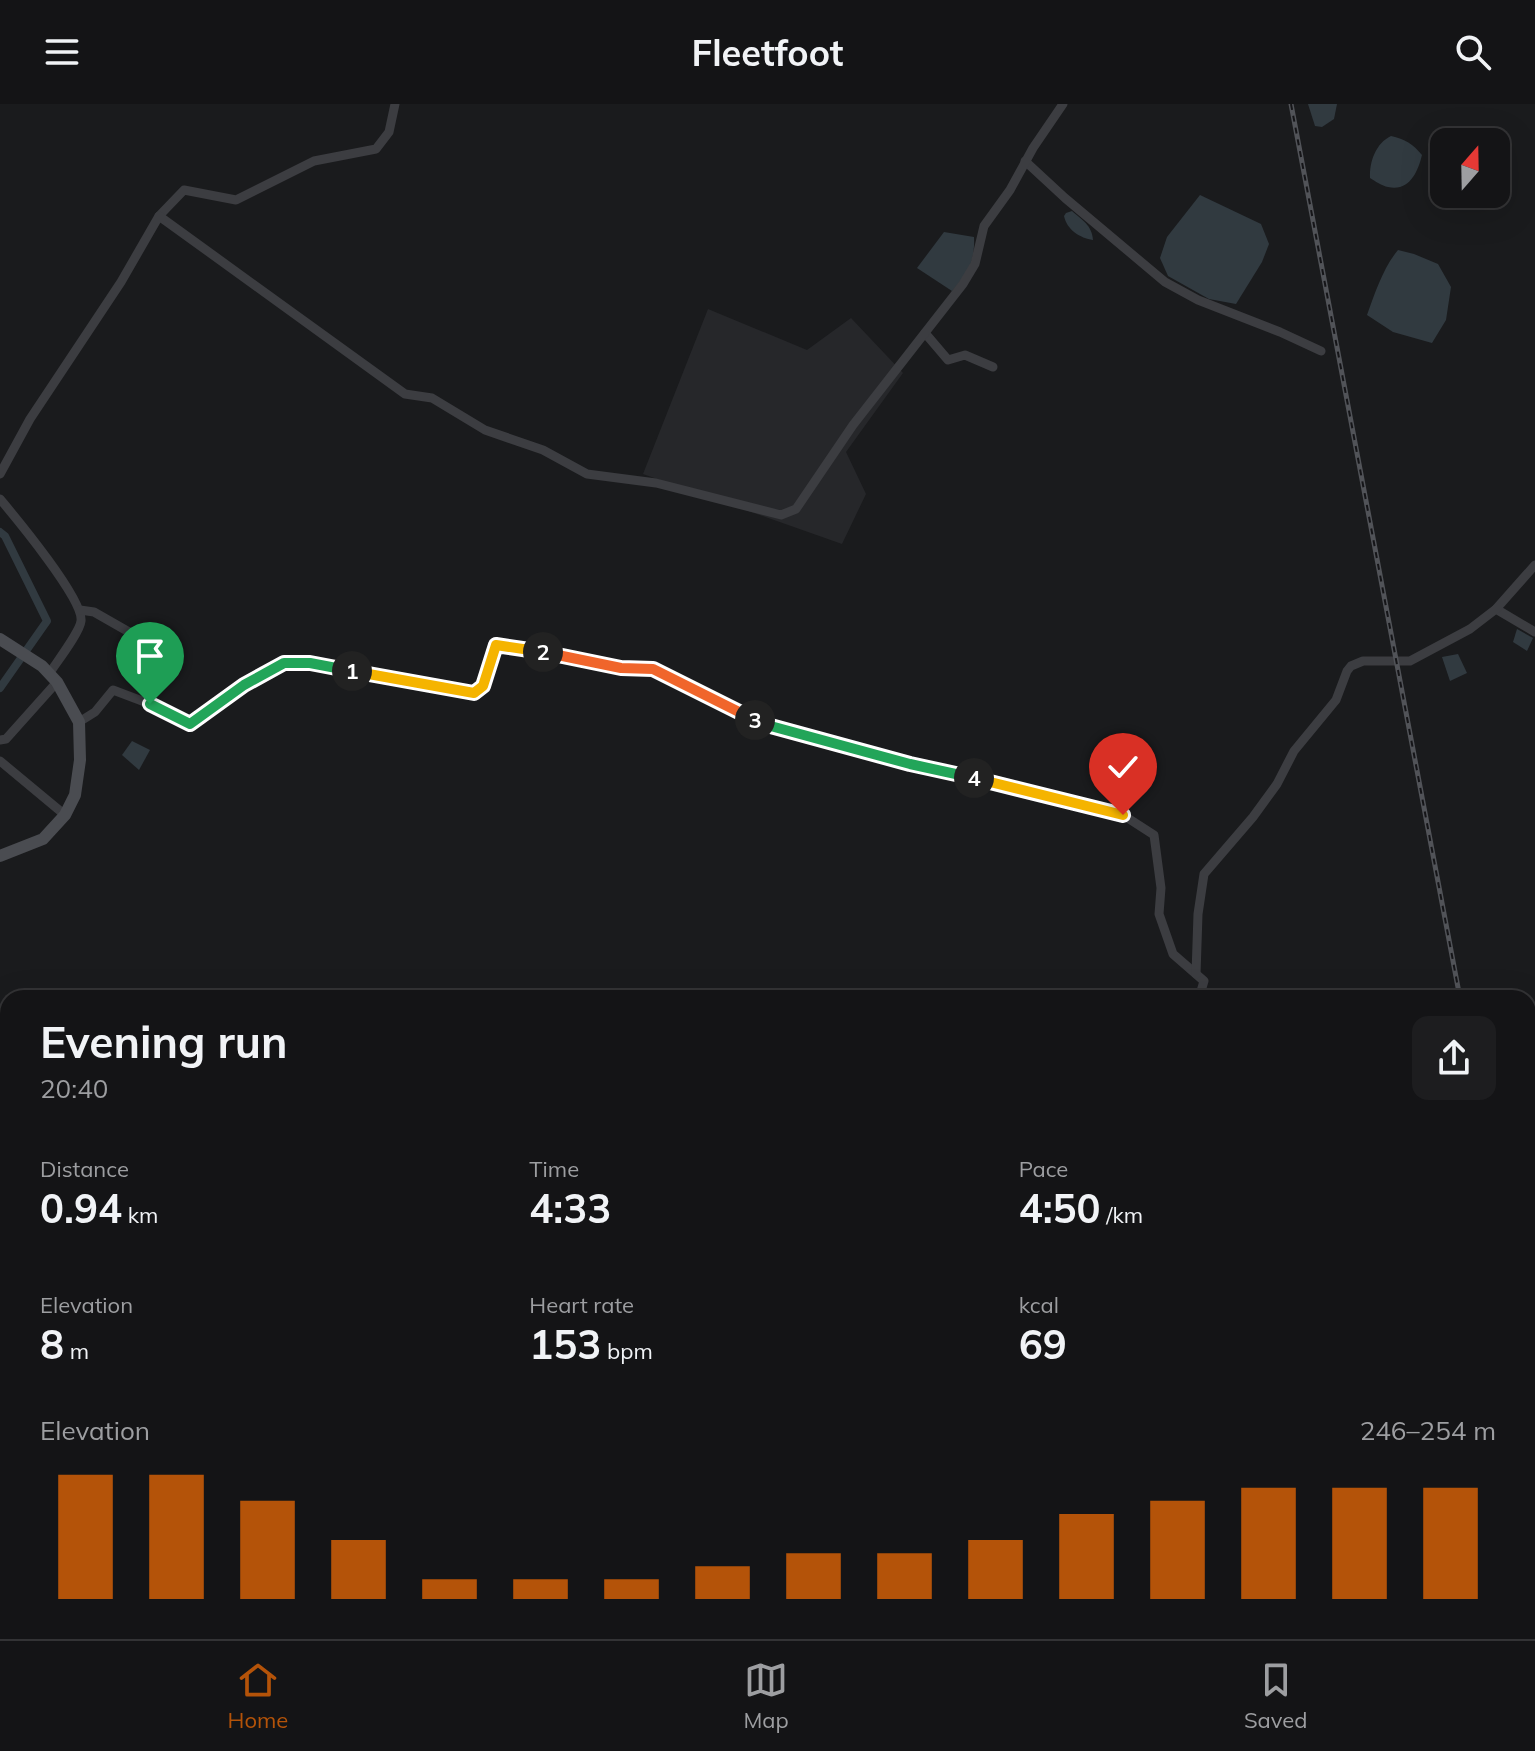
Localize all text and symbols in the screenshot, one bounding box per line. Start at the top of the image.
icon: menu [40,30,84,74]
text: Fleetfoot [692,30,843,75]
icon: search [1451,30,1495,74]
north arrow [1430,128,1510,208]
map controls [1430,128,1510,208]
pin [116,622,184,704]
pin: 2 [523,632,563,672]
icon: arrive [128,634,172,678]
text: 2 [536,638,550,666]
pin: 1 [332,651,372,691]
text: 1 [345,657,359,685]
pin: 3 [735,700,775,740]
text: 3 [748,706,762,734]
pin [1089,733,1157,815]
icon: check [1101,745,1145,789]
pin: 4 [954,758,994,798]
text: 4 [967,764,981,792]
text: Evening run [40,1014,287,1069]
button: share [1412,1016,1496,1100]
text: 20:40 [40,1072,108,1105]
text: Distance [40,1155,129,1183]
text: Time [529,1155,579,1183]
text: Pace [1019,1155,1068,1183]
text: 0.94 [40,1183,122,1233]
text: 4:33 [529,1183,611,1233]
text: 4:50 [1019,1183,1101,1233]
text: km [122,1201,158,1229]
text: /km [1101,1201,1143,1229]
text: Elevation [40,1291,133,1319]
text: Heart rate [529,1291,634,1319]
text: kcal [1019,1291,1059,1319]
text: 8 [40,1319,64,1369]
text: 153 [529,1319,601,1369]
text: 69 [1019,1319,1067,1369]
text: m [64,1337,89,1365]
text: bpm [601,1337,653,1365]
text: Elevation [40,1414,150,1447]
text: 246–254 m [1360,1414,1496,1447]
tab: Home [228,1658,288,1734]
tab: Map [743,1658,789,1734]
tab: Saved [1244,1658,1307,1734]

